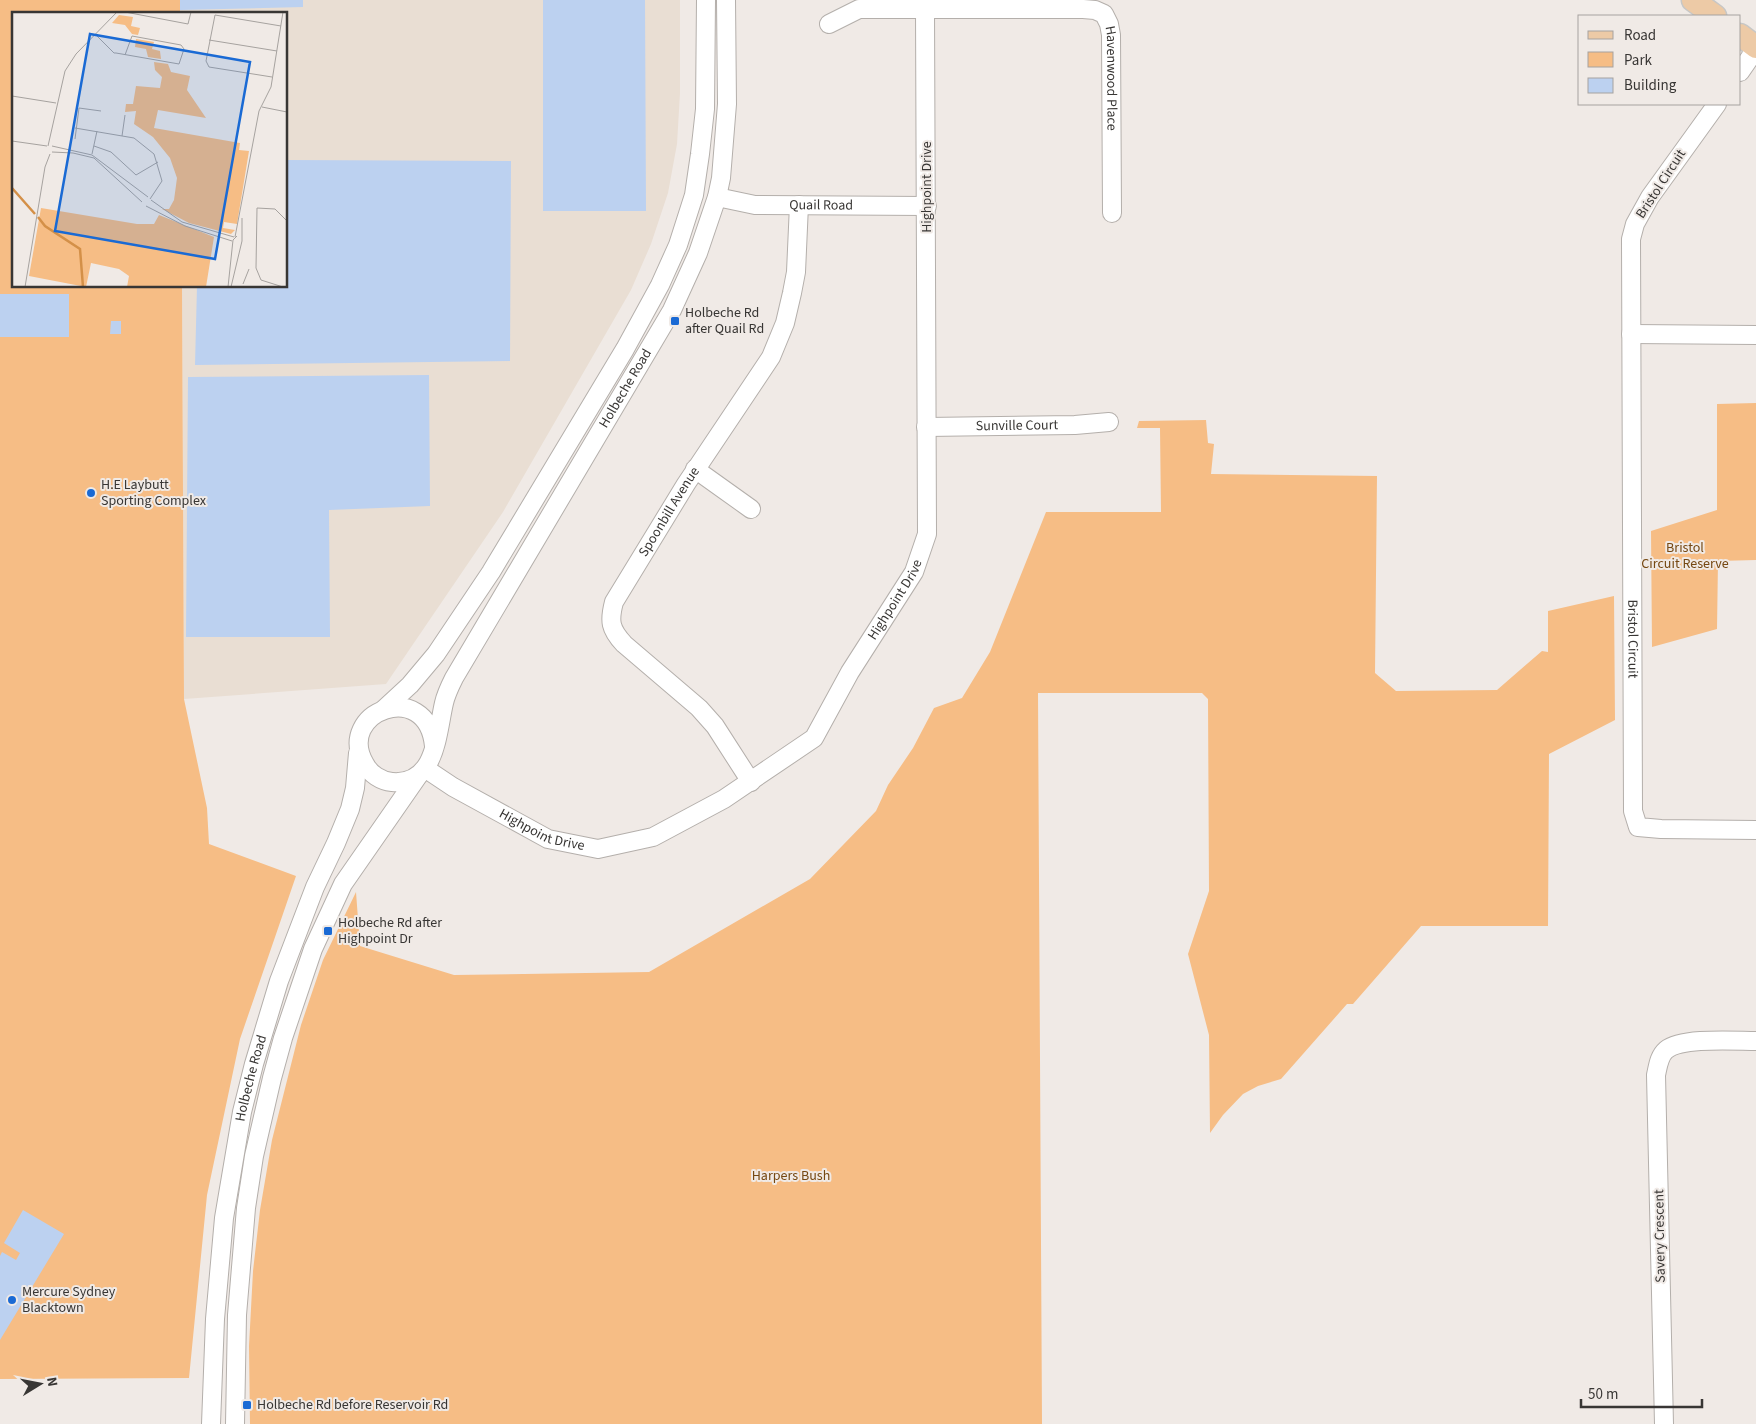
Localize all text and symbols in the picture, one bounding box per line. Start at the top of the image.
inset map [12,12,288,288]
legend [1578,15,1741,105]
street label: Havenwood Place [1100,24,1122,131]
text: Road [1624,25,1656,46]
text: Park [1624,50,1653,71]
text: Building [1624,75,1677,96]
street label: Highpoint Drive [917,141,937,233]
street label: Bristol Circuit [1631,145,1691,223]
street label: Quail Road [789,195,853,216]
place label: Holbeche Rd after Quail Rd [685,303,764,339]
marker: Holbeche Rd after Quail Rd [669,315,681,327]
street label: Holbeche Road [594,345,657,432]
street label: Sunville Court [976,415,1059,436]
street label: Spoonbill Avenue [634,463,705,561]
place label: H.E Laybutt Sporting Complex [101,475,207,511]
marker: H.E Laybutt Sporting Complex [85,487,97,499]
park label: Bristol Circuit Reserve [1641,538,1729,574]
street label: Highpoint Drive [863,557,928,644]
street label: Bristol Circuit [1622,599,1643,679]
street label: Highpoint Drive [495,804,586,856]
place label: Holbeche Rd after Highpoint Dr [338,913,442,949]
marker: Holbeche Rd after Highpoint Dr [322,925,334,937]
street label: Holbeche Road [231,1032,272,1123]
park label: Harpers Bush [752,1166,830,1186]
street label: Savery Crescent [1649,1189,1671,1283]
place label: Mercure Sydney Blacktown [22,1282,116,1318]
marker: Mercure Sydney Blacktown [6,1294,18,1306]
north arrow [15,1359,65,1409]
text: N [41,1376,62,1388]
scale bar [1581,1376,1702,1408]
text: 50 m [1588,1384,1618,1405]
place label: Holbeche Rd before Reservoir Rd [257,1395,448,1415]
marker: Holbeche Rd before Reservoir Rd [241,1399,253,1411]

